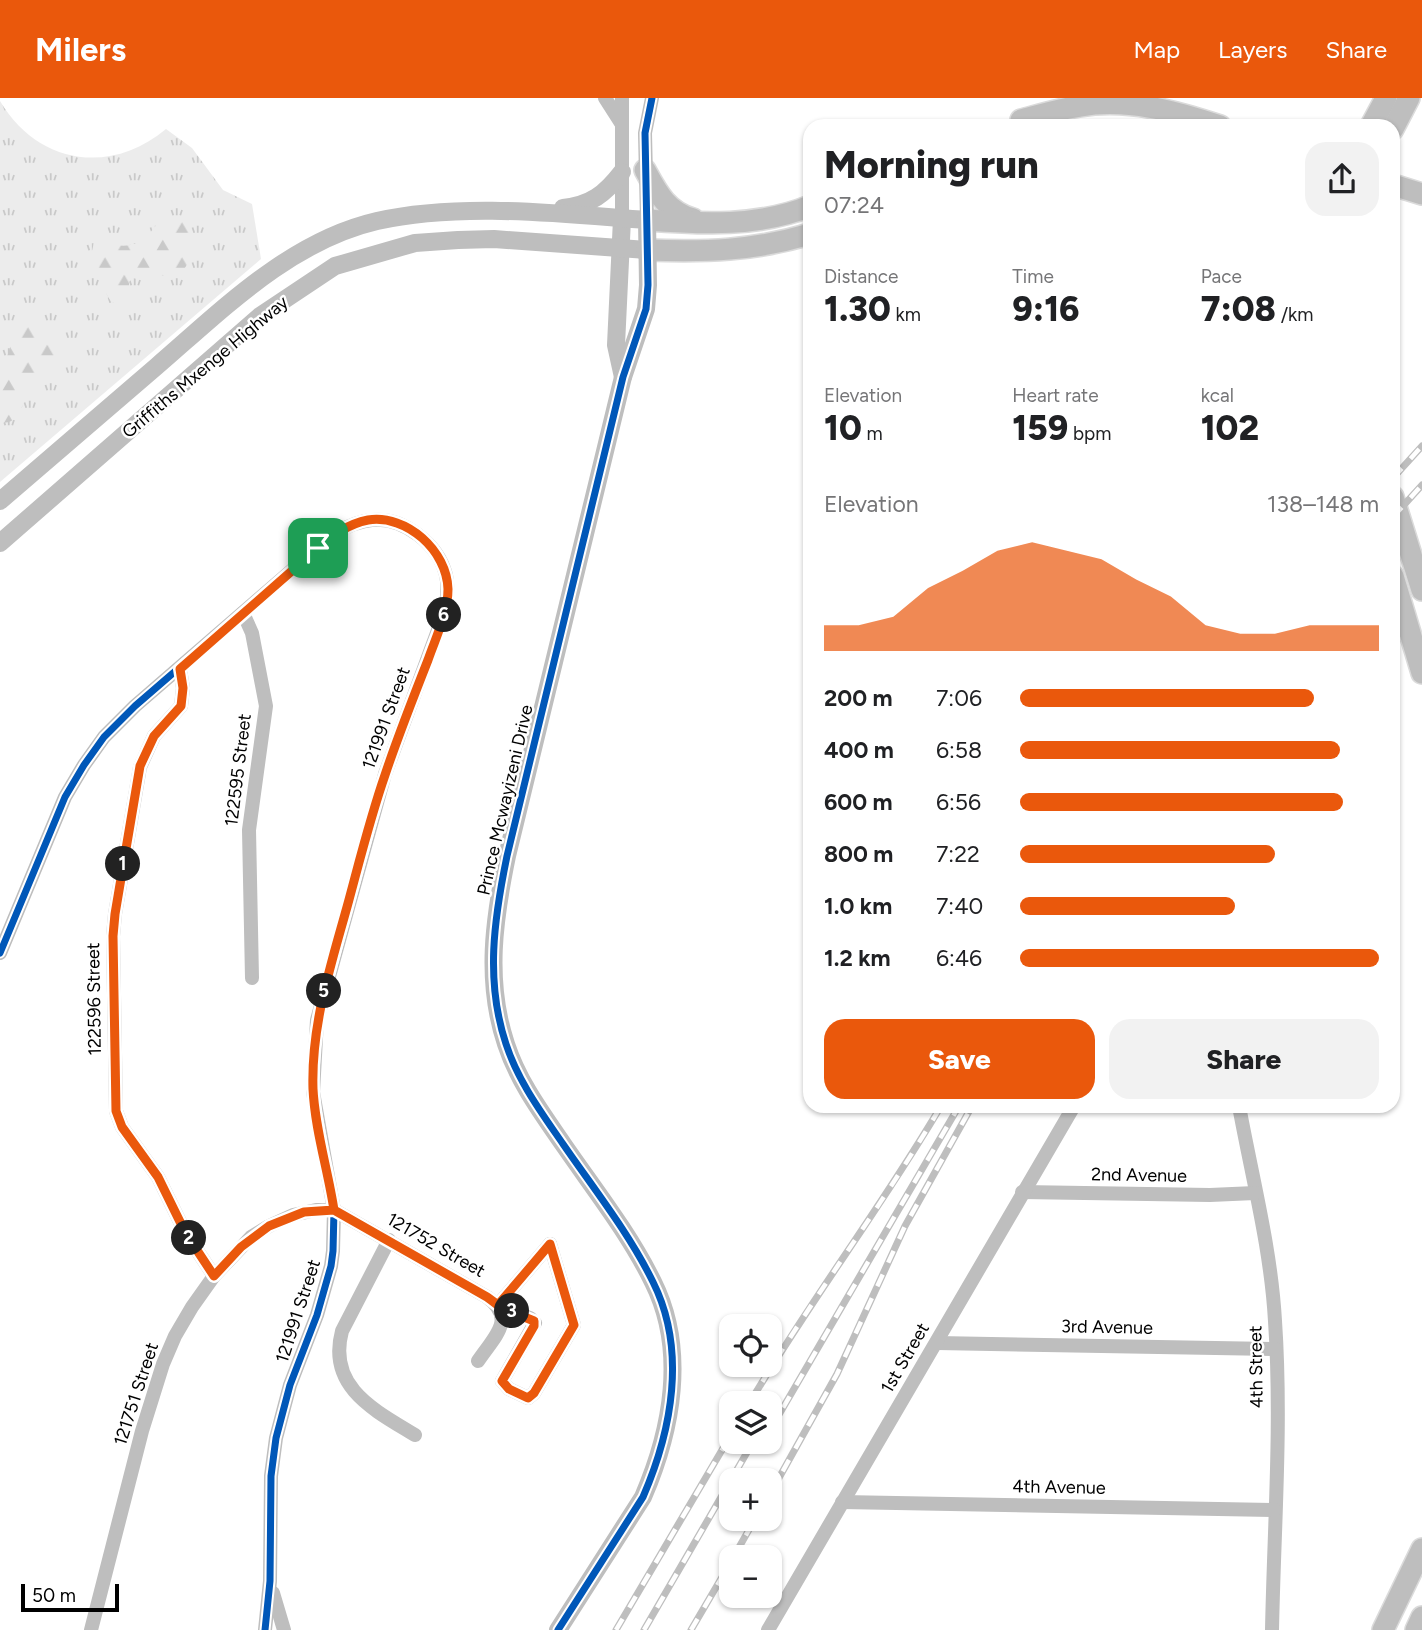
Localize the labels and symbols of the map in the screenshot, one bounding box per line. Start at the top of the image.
street label: Griffiths Mxenge Highway [117,291,293,443]
pin [288,518,348,578]
pin: 6 [426,598,462,632]
street label: 121991 Street [357,664,415,772]
street label: Prince Mcwayizeni Drive [472,702,538,897]
street label: 122595 Street [220,712,256,828]
pin: 1 [106,846,140,882]
street label: 122596 Street [82,942,106,1056]
pin: 5 [306,974,342,1008]
street label: 2nd Avenue [1091,1163,1187,1187]
street label: 121752 Street [383,1208,489,1282]
pin: 2 [172,1220,206,1256]
street label: 121991 Street [271,1256,325,1366]
pin: 3 [494,1294,530,1328]
street label: 3rd Avenue [1061,1315,1153,1339]
street label: 1st Street [876,1319,934,1397]
street label: 4th Street [1244,1325,1268,1409]
street label: 121751 Street [109,1339,163,1448]
street label: 4th Avenue [1012,1475,1106,1499]
scale bar [21,1581,119,1613]

